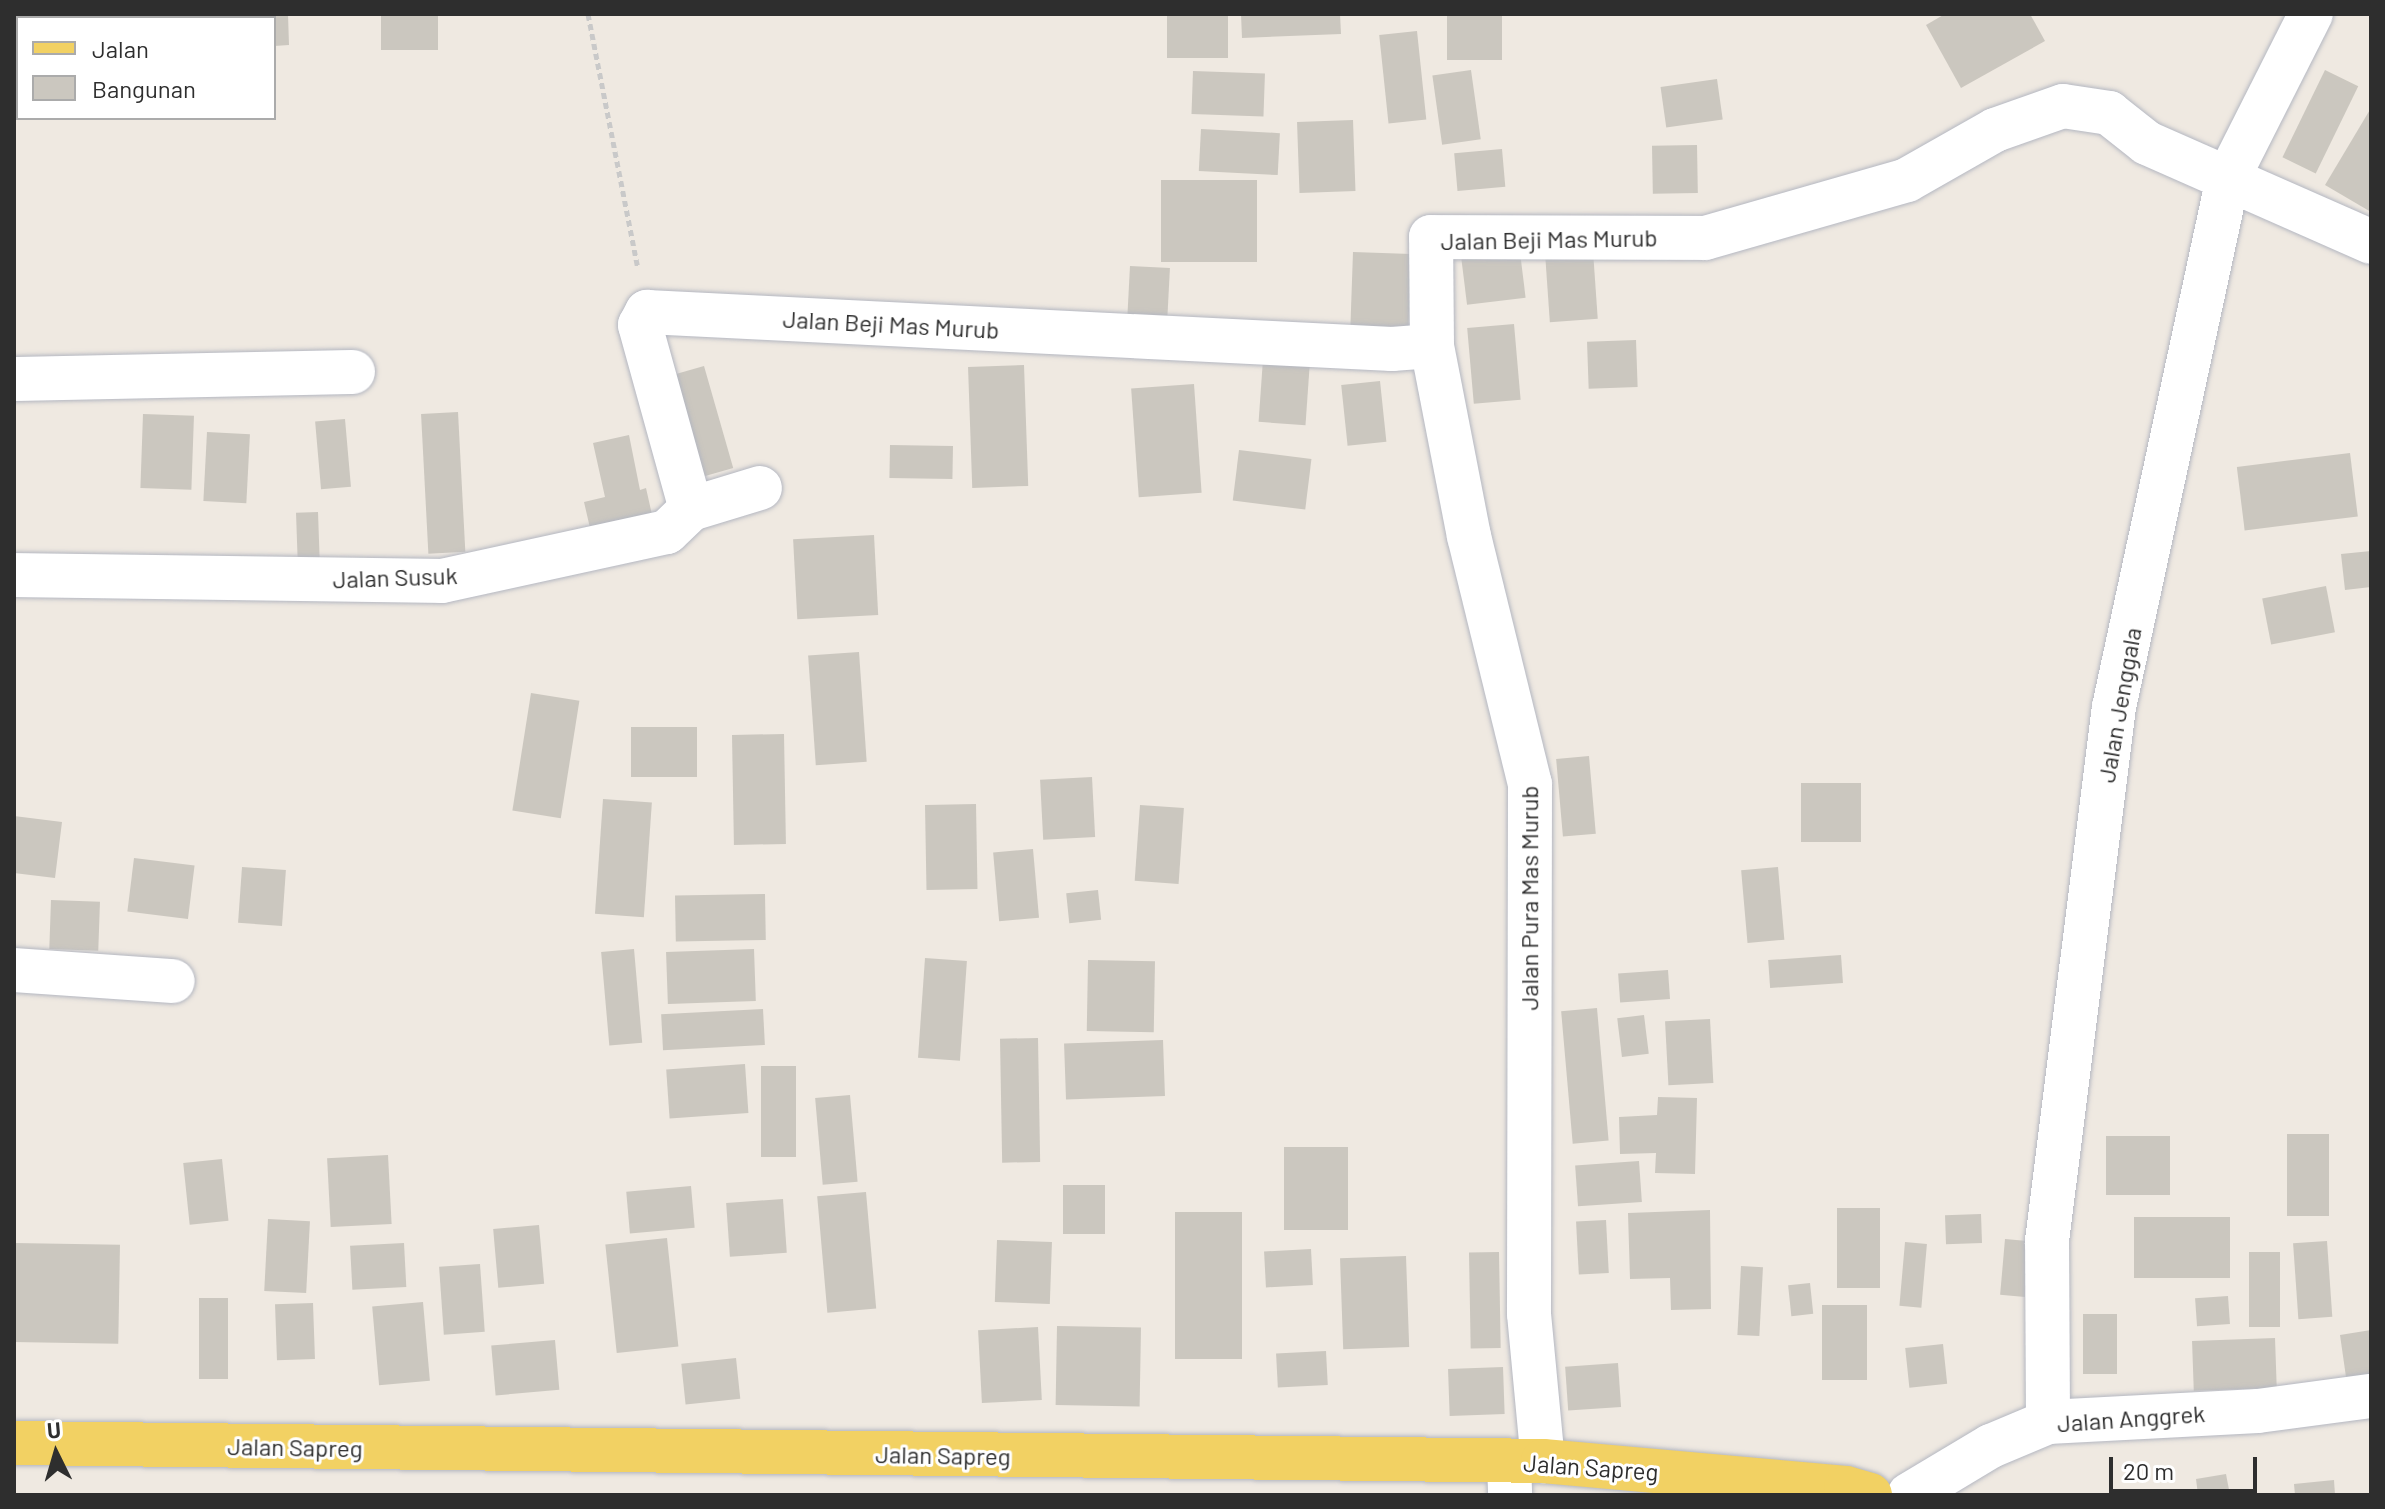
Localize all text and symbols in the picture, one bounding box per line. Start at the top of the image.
legend [16,16,276,120]
text: Jalan [92,34,149,63]
text: Bangunan [92,74,196,103]
street label: Jalan Beji Mas Murub [1440,223,1658,255]
street label: Jalan Beji Mas Murub [782,304,1000,344]
street label: Jalan Susuk [332,560,458,594]
street label: Jalan Jenggala [2091,625,2147,785]
street label: Jalan Pura Mas Murub [1515,786,1543,1010]
street label: Jalan Anggrek [2056,1398,2206,1438]
north arrow [16,1413,96,1493]
text: U [46,1416,62,1443]
street label: Jalan Sapreg [227,1431,363,1463]
street label: Jalan Sapreg [875,1439,1011,1471]
scale bar [2113,1441,2261,1491]
street label: Jalan Sapreg [1522,1448,1660,1486]
text: 20 m [2123,1456,2174,1485]

